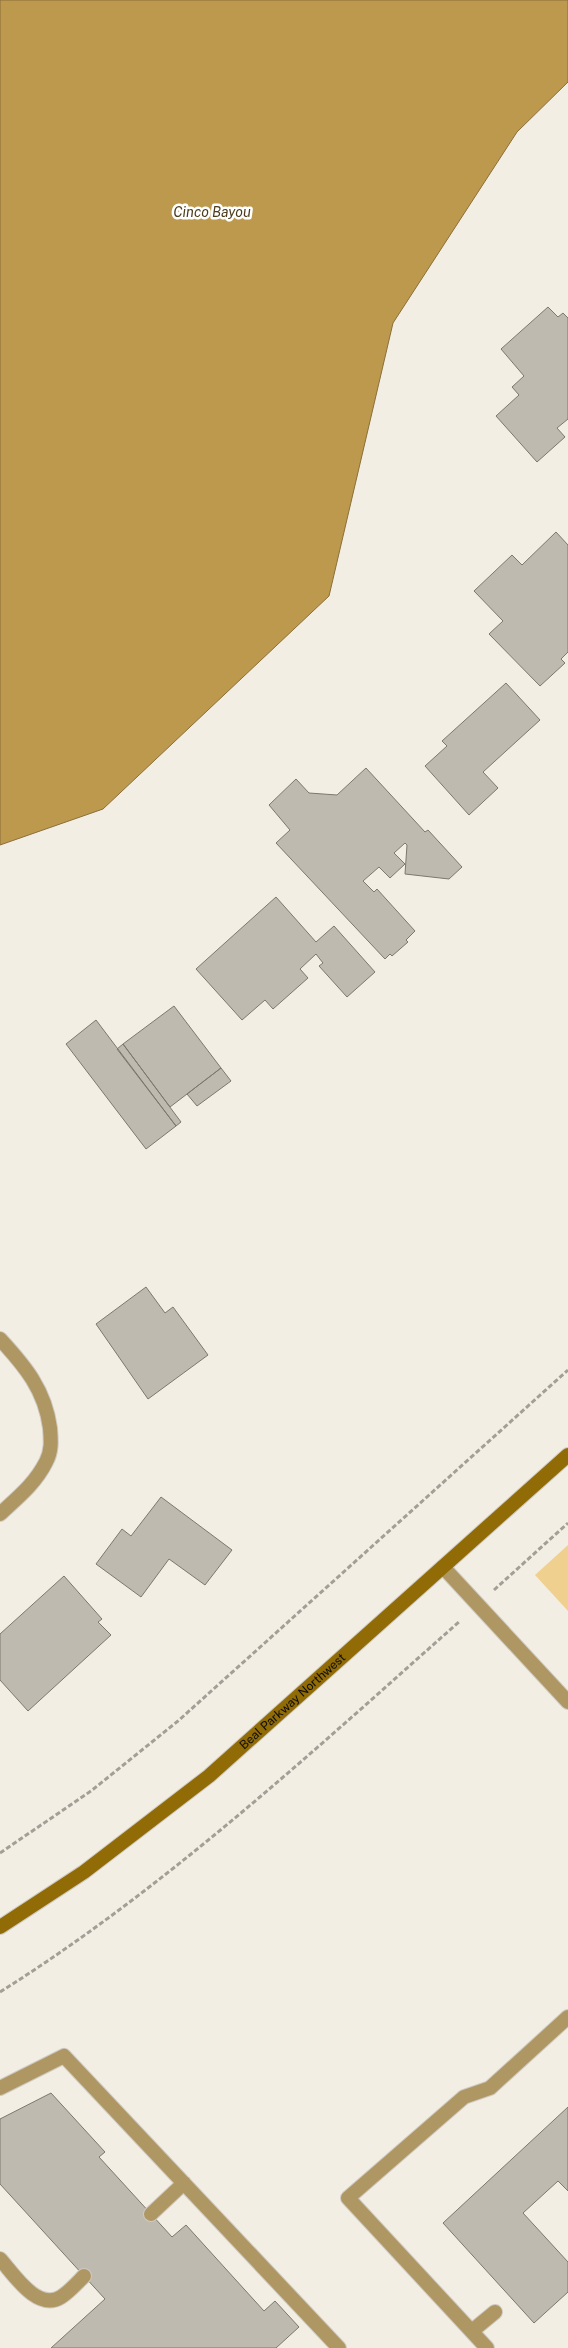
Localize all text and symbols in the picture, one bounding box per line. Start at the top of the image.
water label: Cinco Bayou [173,204,251,220]
street label: Beal Parkway Northwest [237,1650,348,1752]

